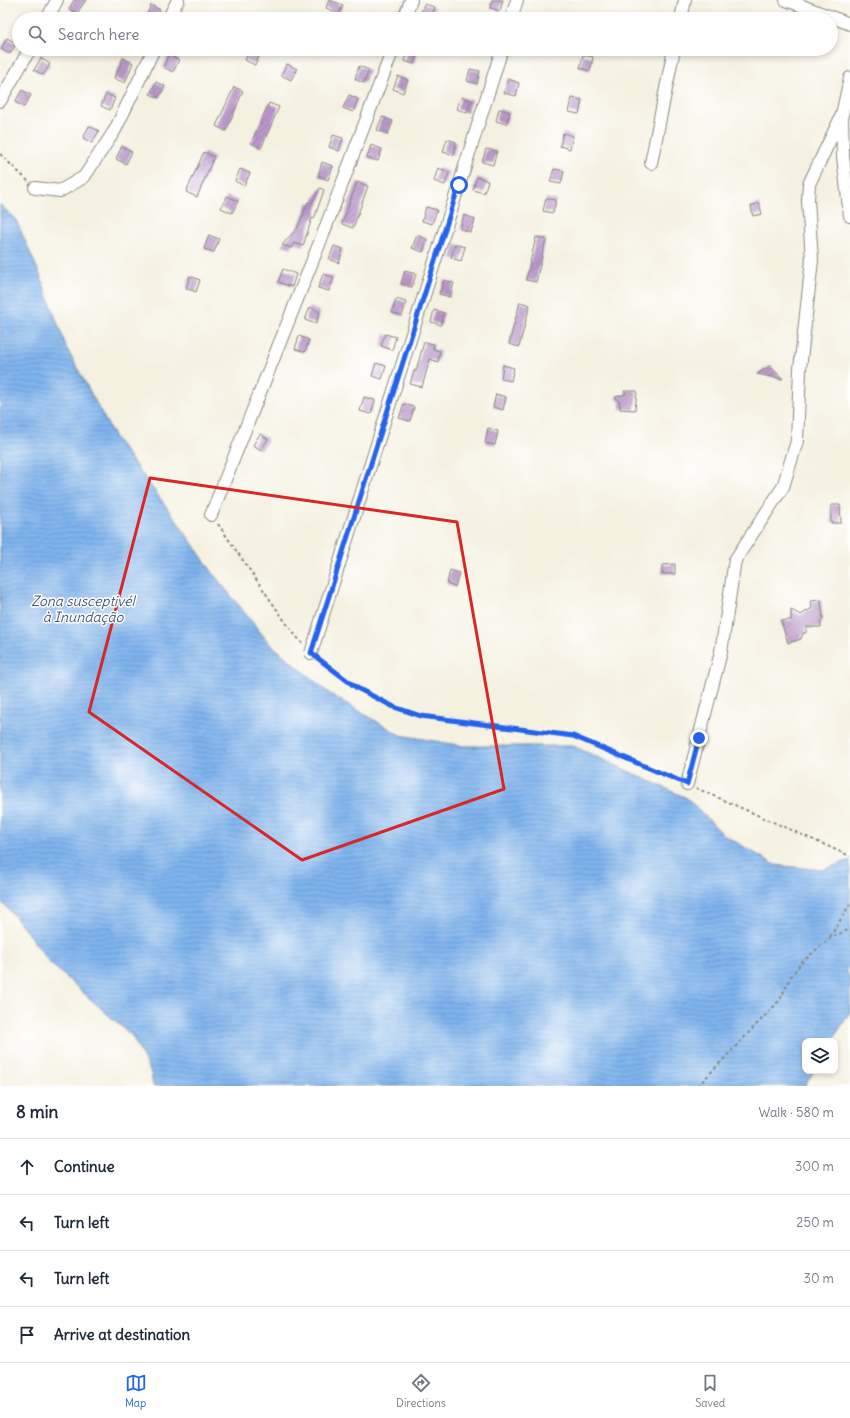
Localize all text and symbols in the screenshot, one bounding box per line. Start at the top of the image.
search box [12,12,838,56]
icon: search [26,23,48,45]
text: Search here [58,25,139,44]
route start [450,176,468,194]
water label: Zona susceptivél à Inundação [31,592,137,626]
route end [690,729,708,747]
map controls [802,1038,838,1074]
button: layers [802,1038,838,1074]
text: 8 min [16,1101,58,1123]
text: Walk · 580 m [759,1104,834,1121]
icon: ahead [16,1156,38,1178]
text: Continue [54,1157,115,1176]
text: 300 m [795,1158,834,1175]
icon: left [16,1212,38,1234]
text: Turn left [54,1213,109,1232]
text: 250 m [796,1214,834,1231]
icon: left [16,1268,38,1290]
text: Turn left [54,1269,109,1288]
text: 30 m [804,1270,834,1287]
icon: arrive [16,1324,38,1346]
text: Arrive at destination [54,1325,190,1344]
tab: Map [125,1372,147,1410]
tab: Directions [396,1372,446,1410]
tab: Saved [695,1372,725,1410]

